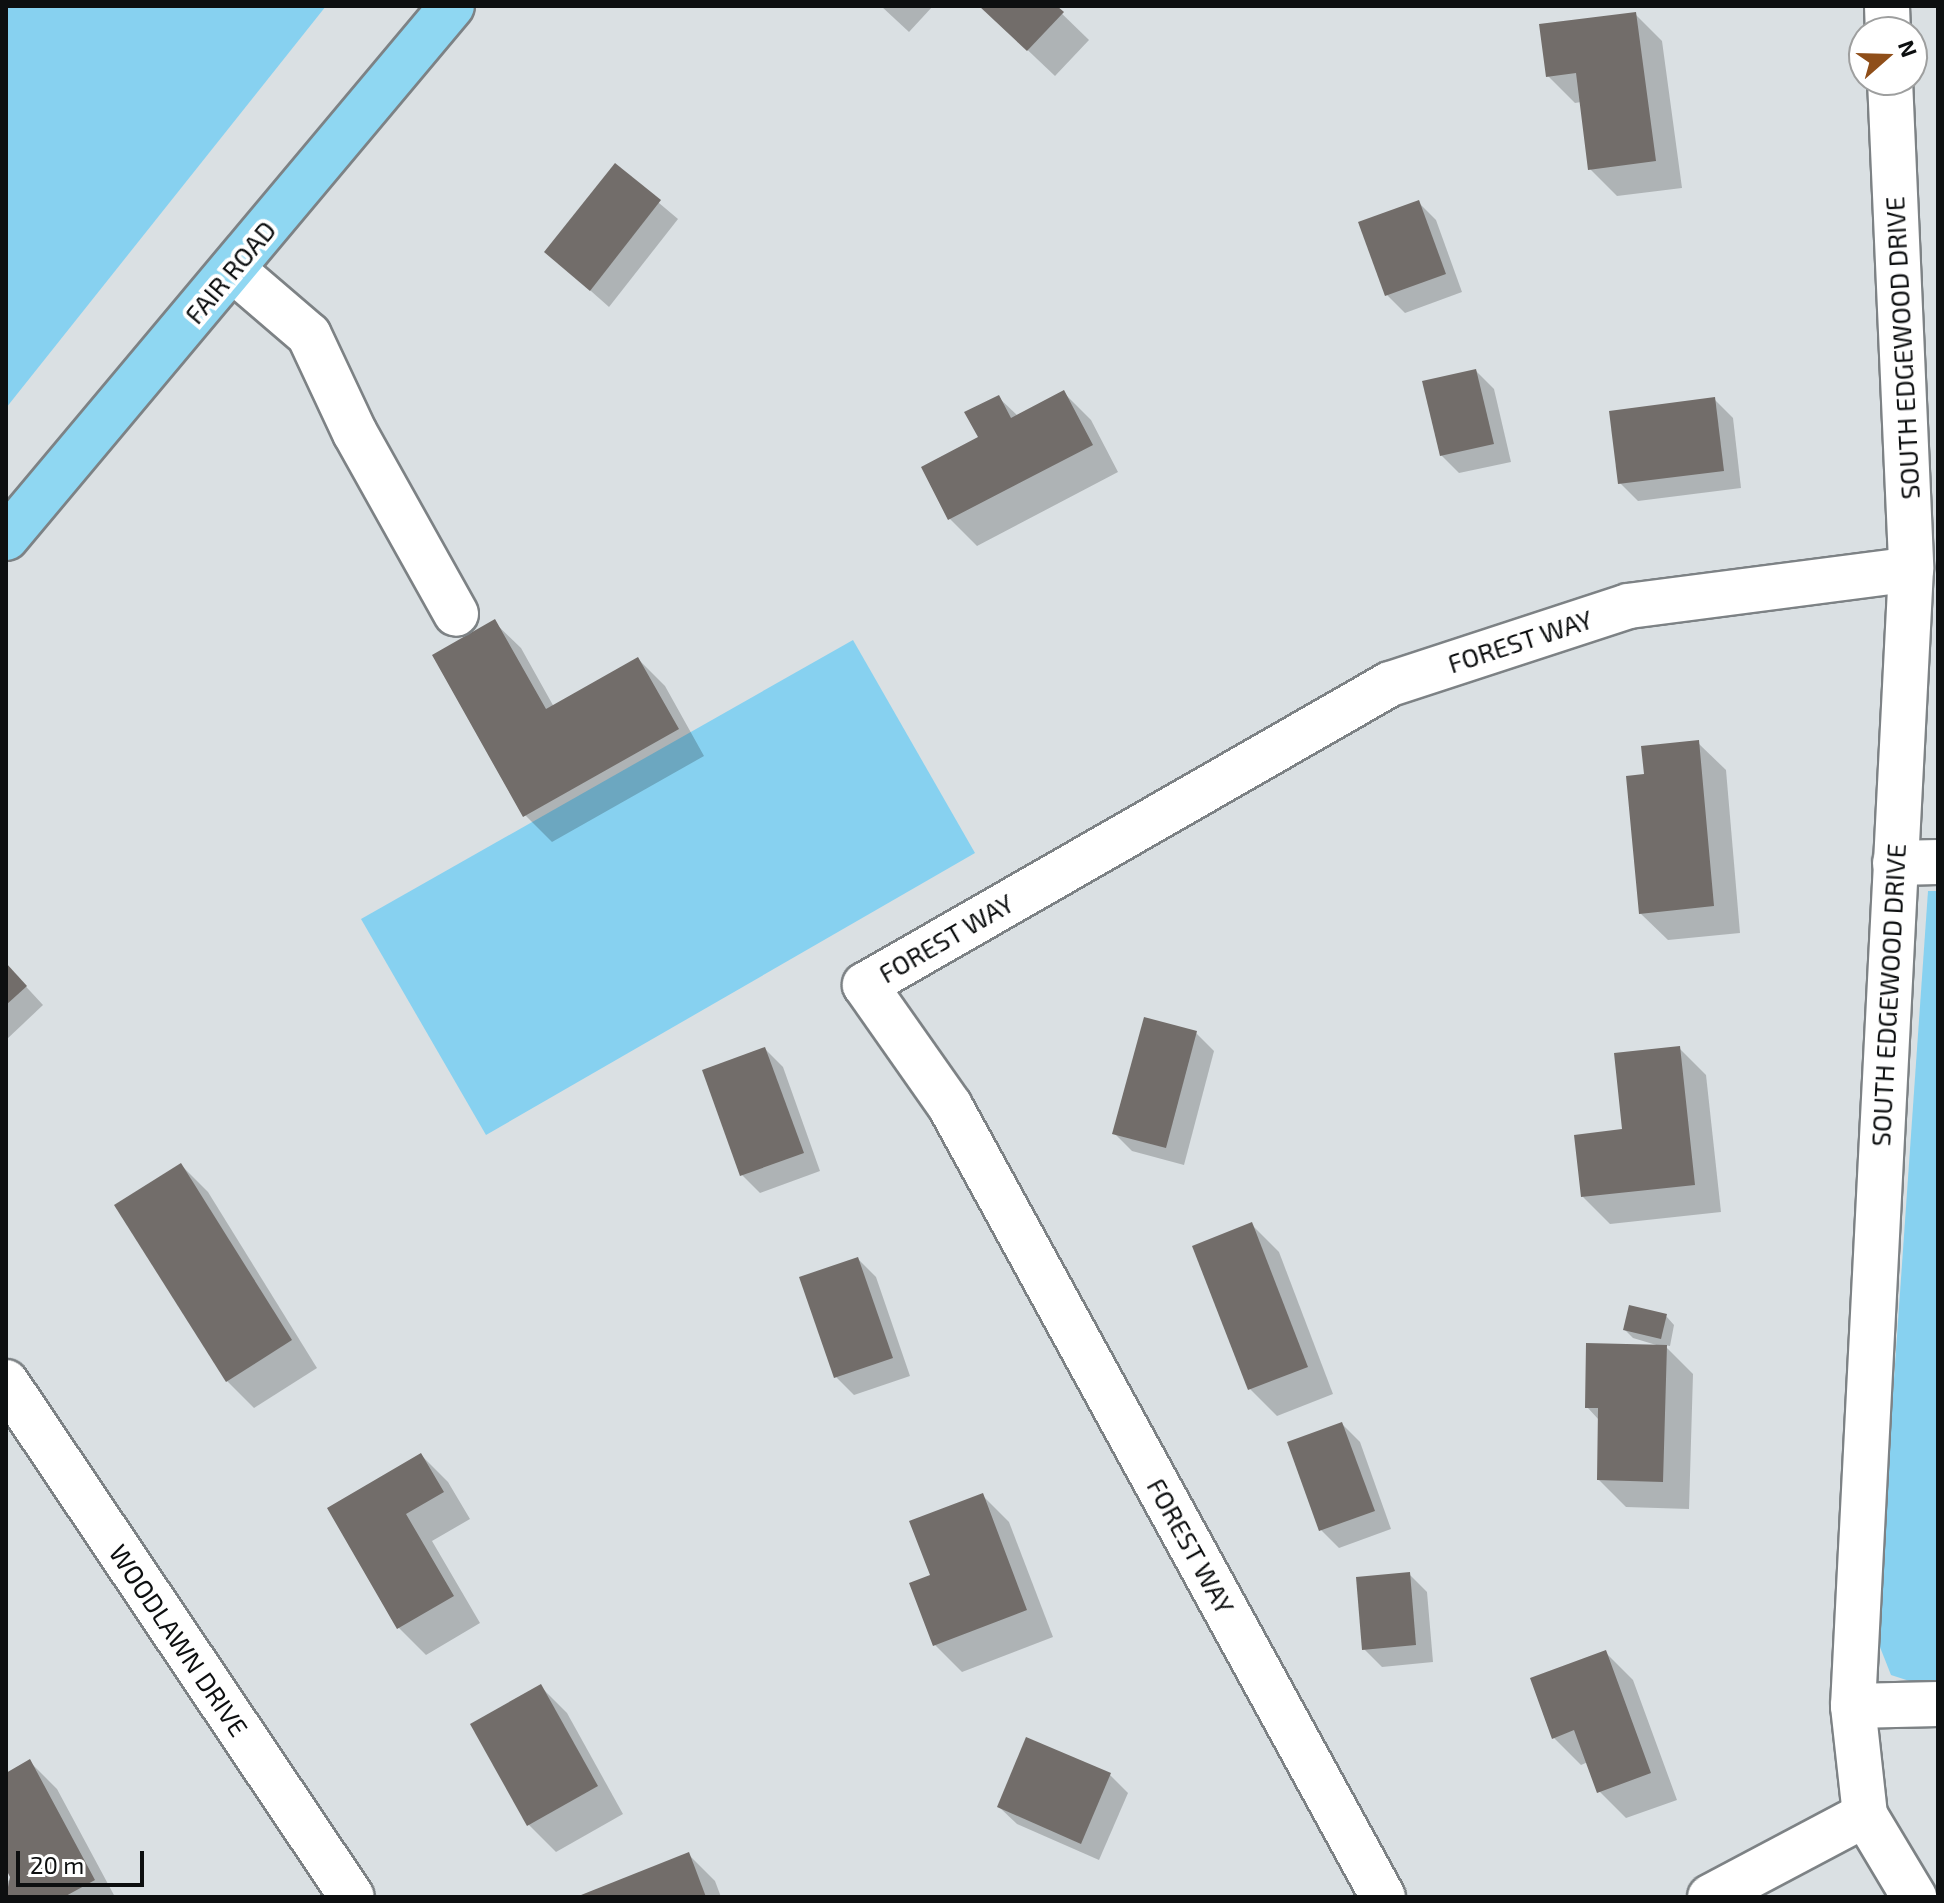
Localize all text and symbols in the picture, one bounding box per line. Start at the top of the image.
north arrow [1848,16,1928,96]
text: N [1894,37,1924,60]
street label: SOUTH EDGEWOOD DRIVE [1878,196,1926,500]
street label: FAIR ROAD [178,214,282,330]
street label: FOREST WAY [1443,603,1597,679]
street label: SOUTH EDGEWOOD DRIVE [1864,843,1912,1147]
street label: FOREST WAY [873,887,1019,989]
street label: FOREST WAY [1141,1472,1241,1620]
street label: WOODLAWN DRIVE [103,1538,255,1742]
scale bar [20,1835,148,1885]
text: 20 m [30,1850,84,1879]

